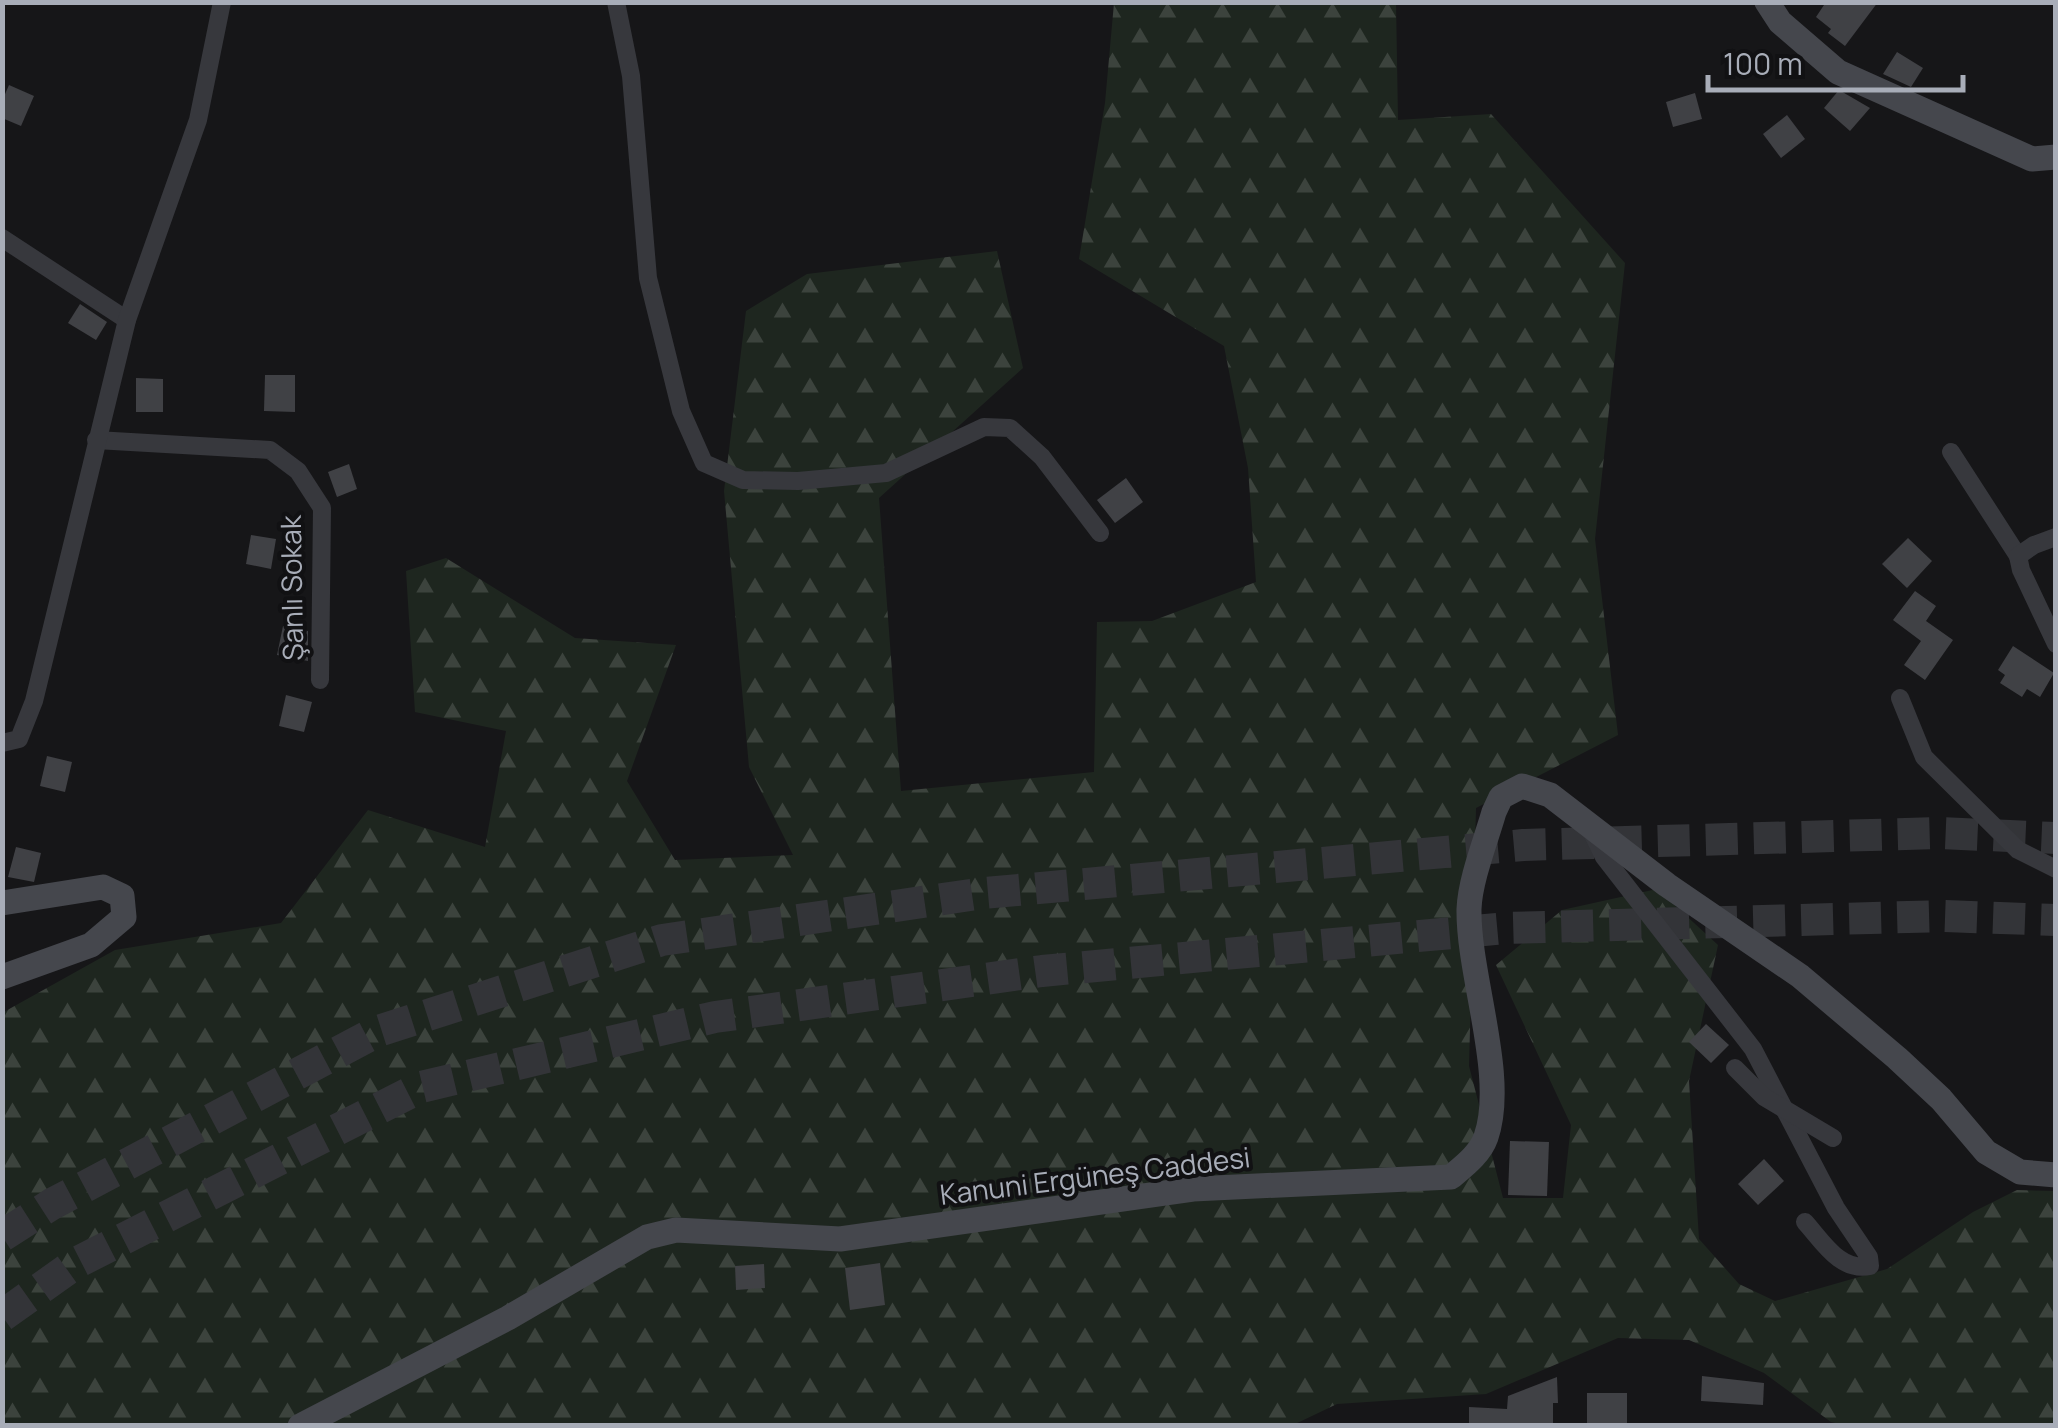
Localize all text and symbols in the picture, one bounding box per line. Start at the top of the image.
scale bar [1708,30,1963,92]
text: 100 m [1723,43,1803,84]
street label: Şanlı Sokak [271,514,311,661]
street label: Kanuni Ergüneş Caddesi [937,1137,1252,1213]

